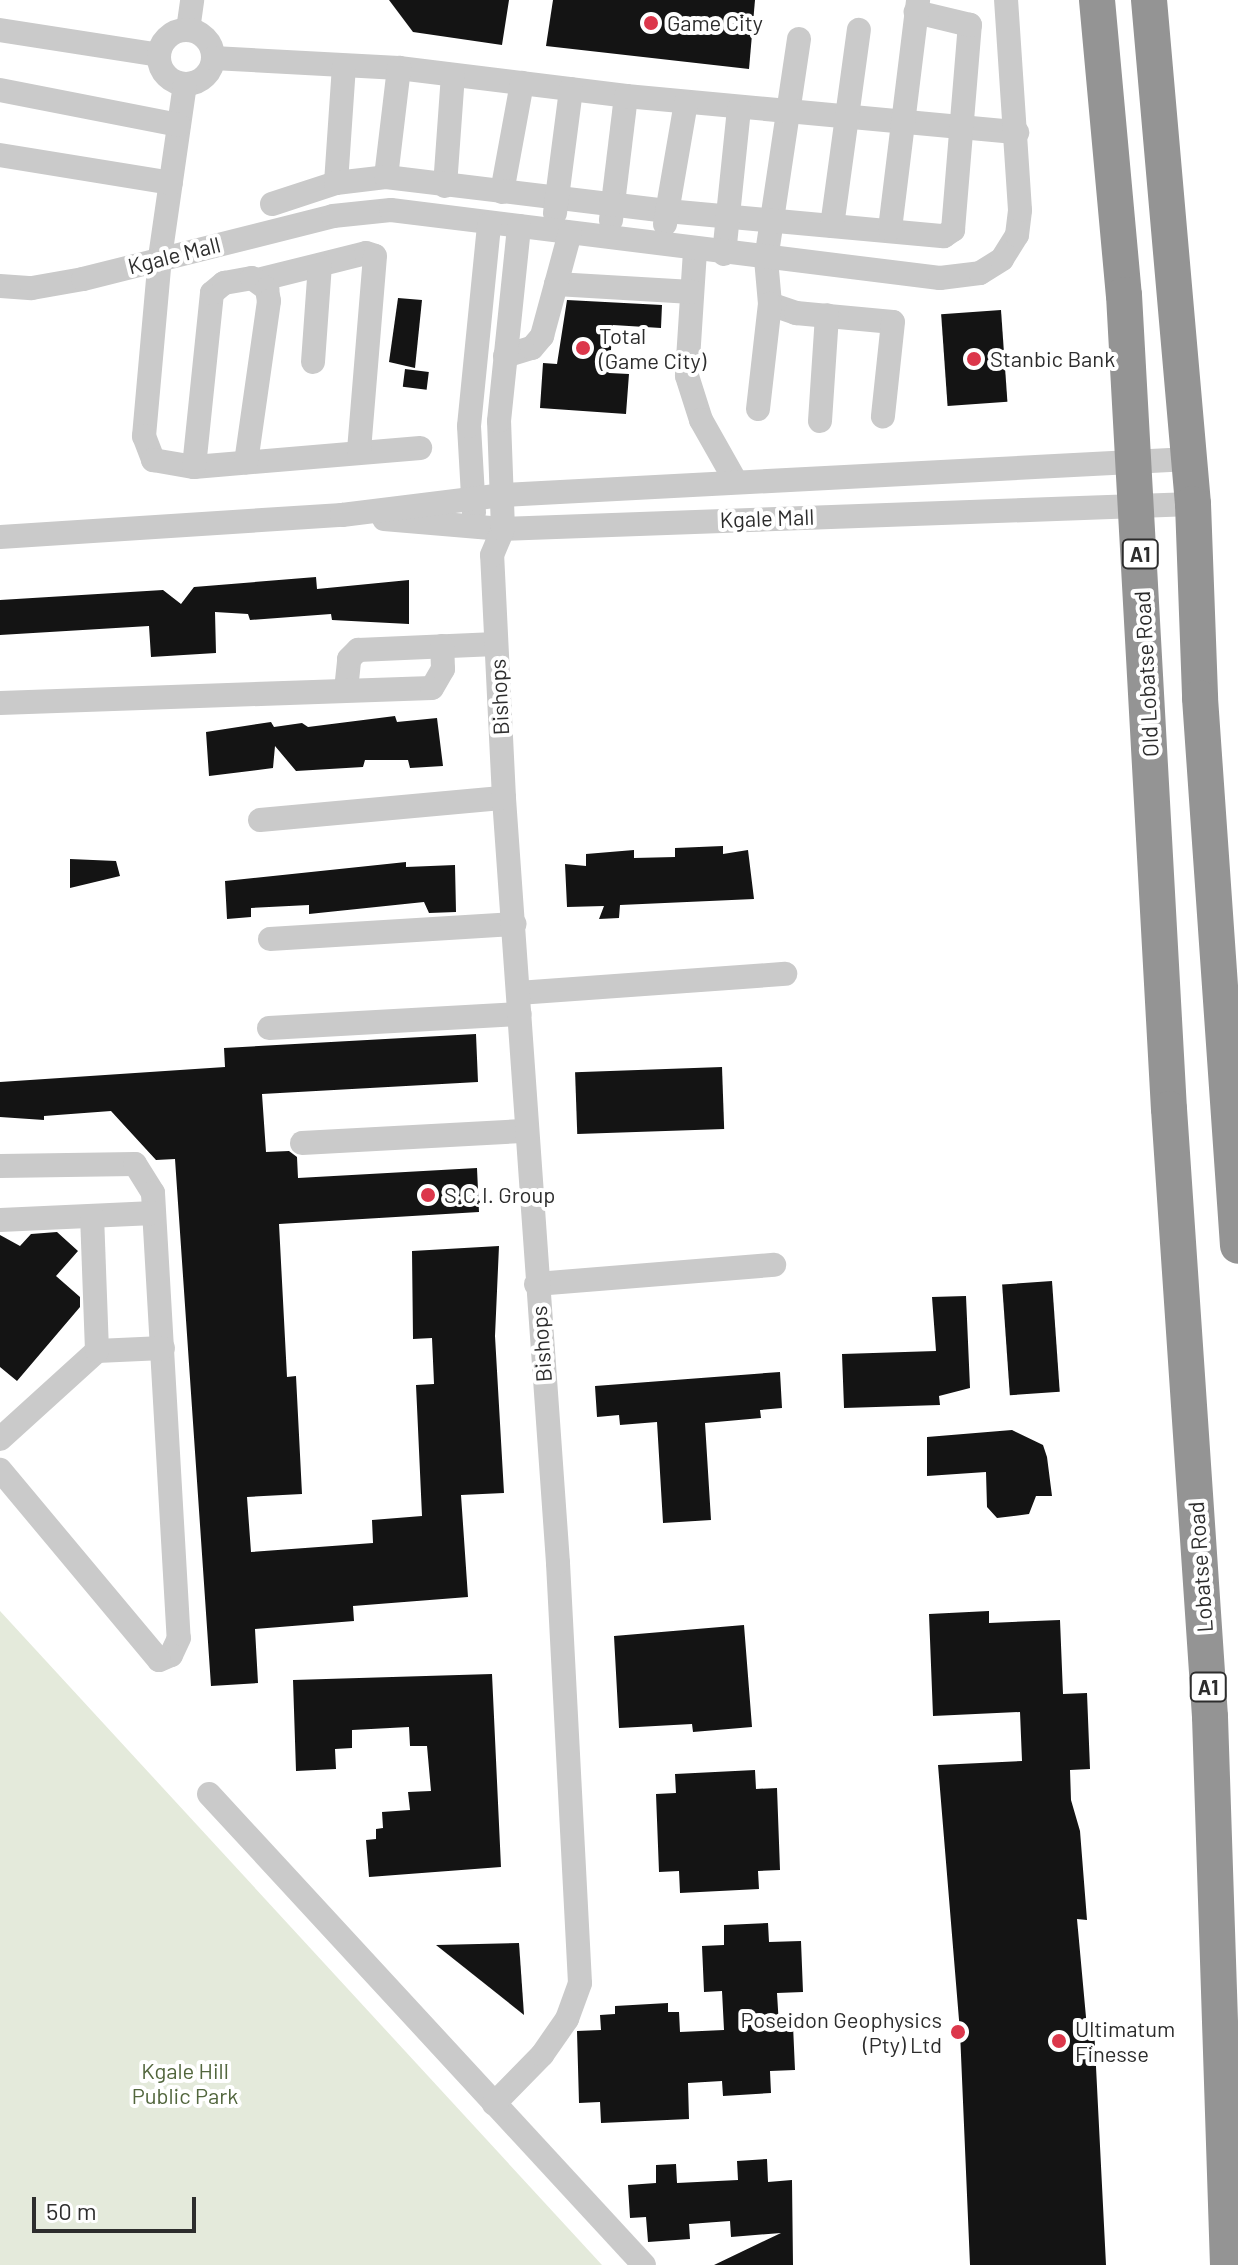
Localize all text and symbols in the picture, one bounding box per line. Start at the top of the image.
place label: Game City [667,10,763,36]
marker: Game City [642,14,660,32]
street label: Kgale Mall [125,231,223,279]
place label: Total (Game City) [599,322,706,374]
marker: Total (Game City) [574,339,592,357]
place label: Stanbic Bank [990,346,1115,372]
marker: Stanbic Bank [965,350,983,368]
street label: Kgale Mall [719,503,815,533]
road number: A1 [1120,538,1160,570]
street label: Old Lobatse Road [1128,590,1164,758]
street label: Bishops [484,658,514,736]
place label: S.C.I. Group [444,1182,555,1208]
marker: S.C.I. Group [419,1186,437,1204]
street label: Bishops [525,1305,557,1383]
street label: Lobatse Road [1182,1501,1218,1633]
road number: A1 [1188,1671,1228,1703]
place label: Poseidon Geophysics (Pty) Ltd [741,2006,942,2058]
place label: Ultimatum Finesse [1075,2015,1175,2066]
marker: Poseidon Geophysics (Pty) Ltd [949,2023,967,2041]
marker: Ultimatum Finesse [1050,2032,1068,2050]
park label: Kgale Hill Public Park [132,2057,238,2108]
scale bar [36,2181,200,2231]
text: 50 m [46,2196,97,2225]

